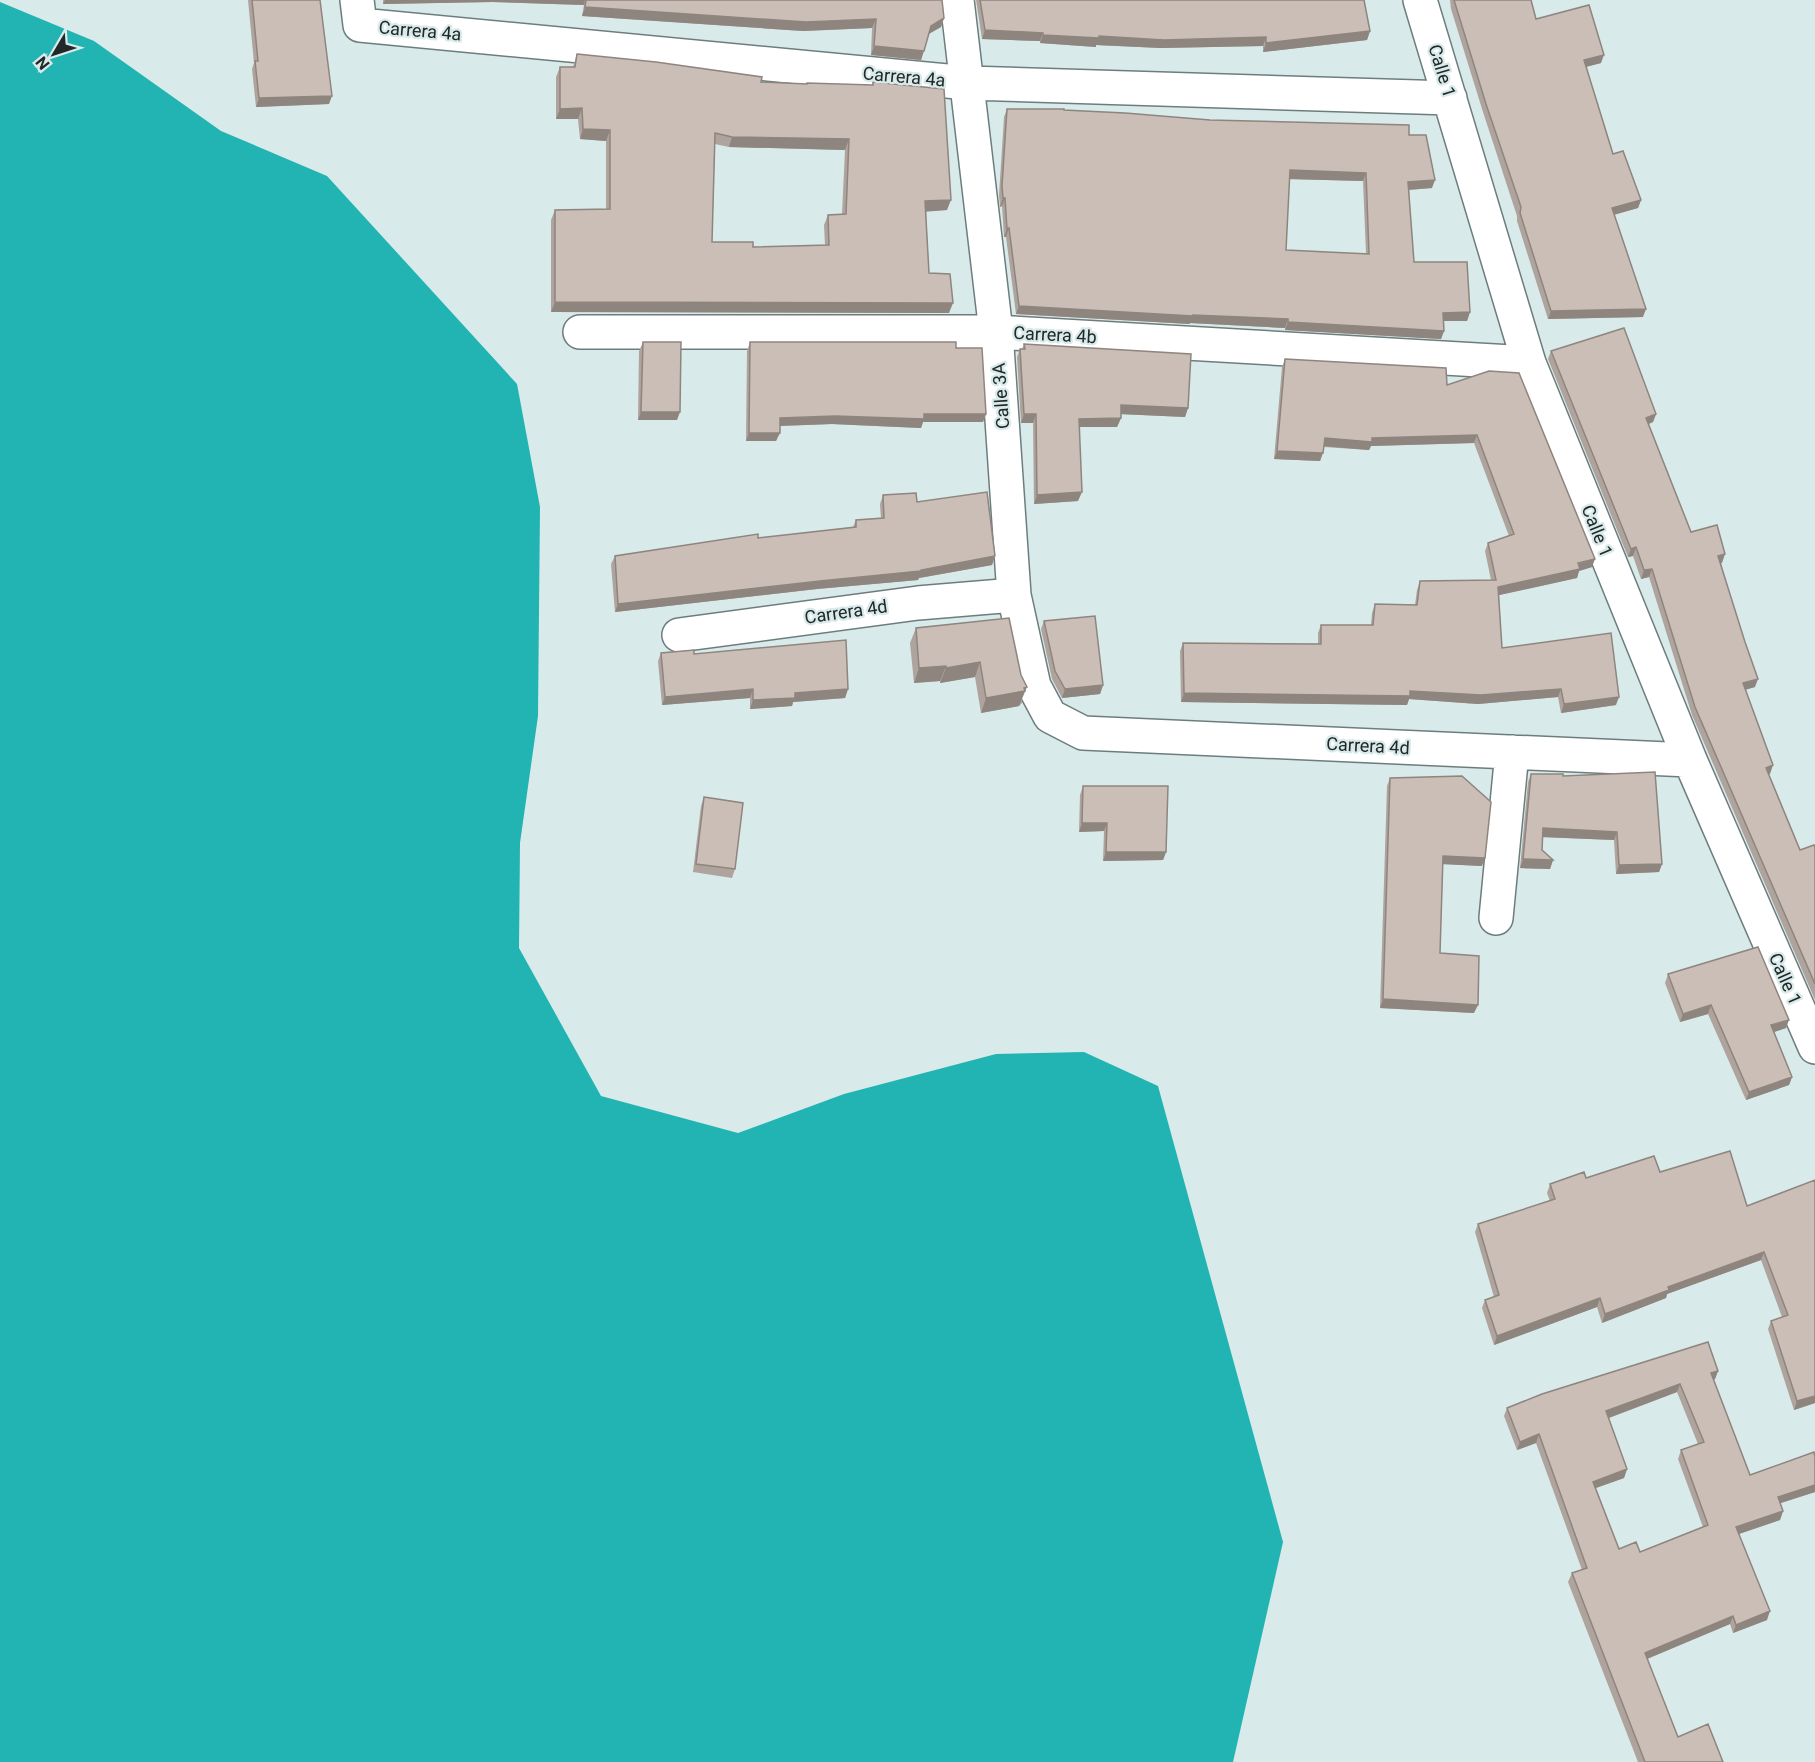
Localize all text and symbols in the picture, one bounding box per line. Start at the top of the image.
street label: Carrera 4a [378,16,462,45]
north arrow [24,24,84,84]
street label: Calle 1 [1424,42,1460,100]
text: N [32,53,54,73]
street label: Carrera 4a [862,62,946,91]
street label: Carrera 4b [1013,322,1097,347]
street label: Calle 3A [988,362,1013,430]
street label: Calle 1 [1578,502,1617,560]
street label: Carrera 4d [803,595,889,628]
street label: Carrera 4d [1326,733,1410,758]
street label: Calle 1 [1765,950,1806,1008]

